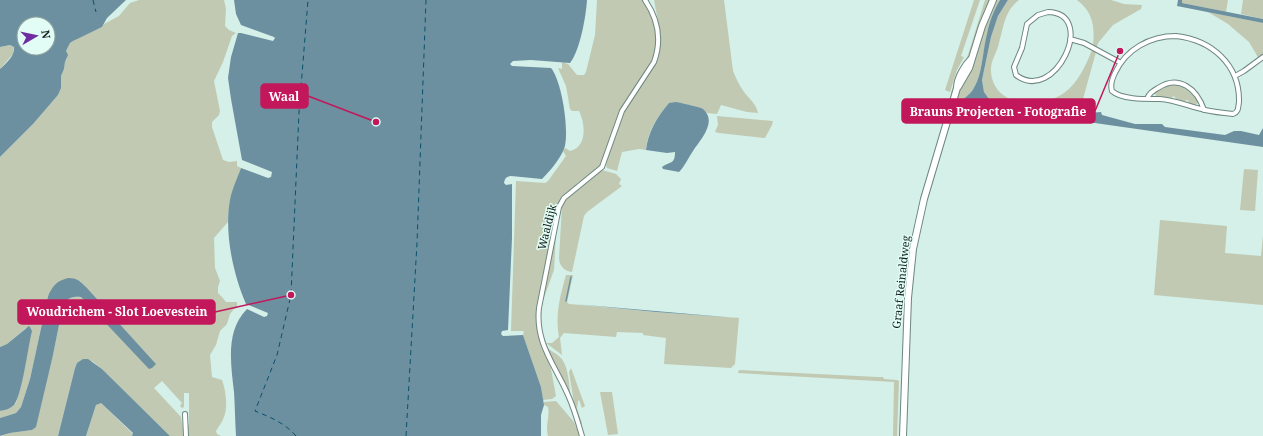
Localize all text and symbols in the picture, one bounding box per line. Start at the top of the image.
north arrow [16,16,56,56]
text: N [38,29,55,40]
callout: Waal [261,84,308,108]
text: Waal [269,88,300,105]
callout: Brauns Projecten - Fotografie [902,99,1095,123]
text: Brauns Projecten - Fotografie [910,103,1086,120]
street label: Waaldijk [534,202,560,251]
street label: Graaf Reinaldweg [888,235,913,329]
callout: Woudrichem - Slot Loevestein [18,300,215,324]
text: Woudrichem - Slot Loevestein [26,303,208,320]

